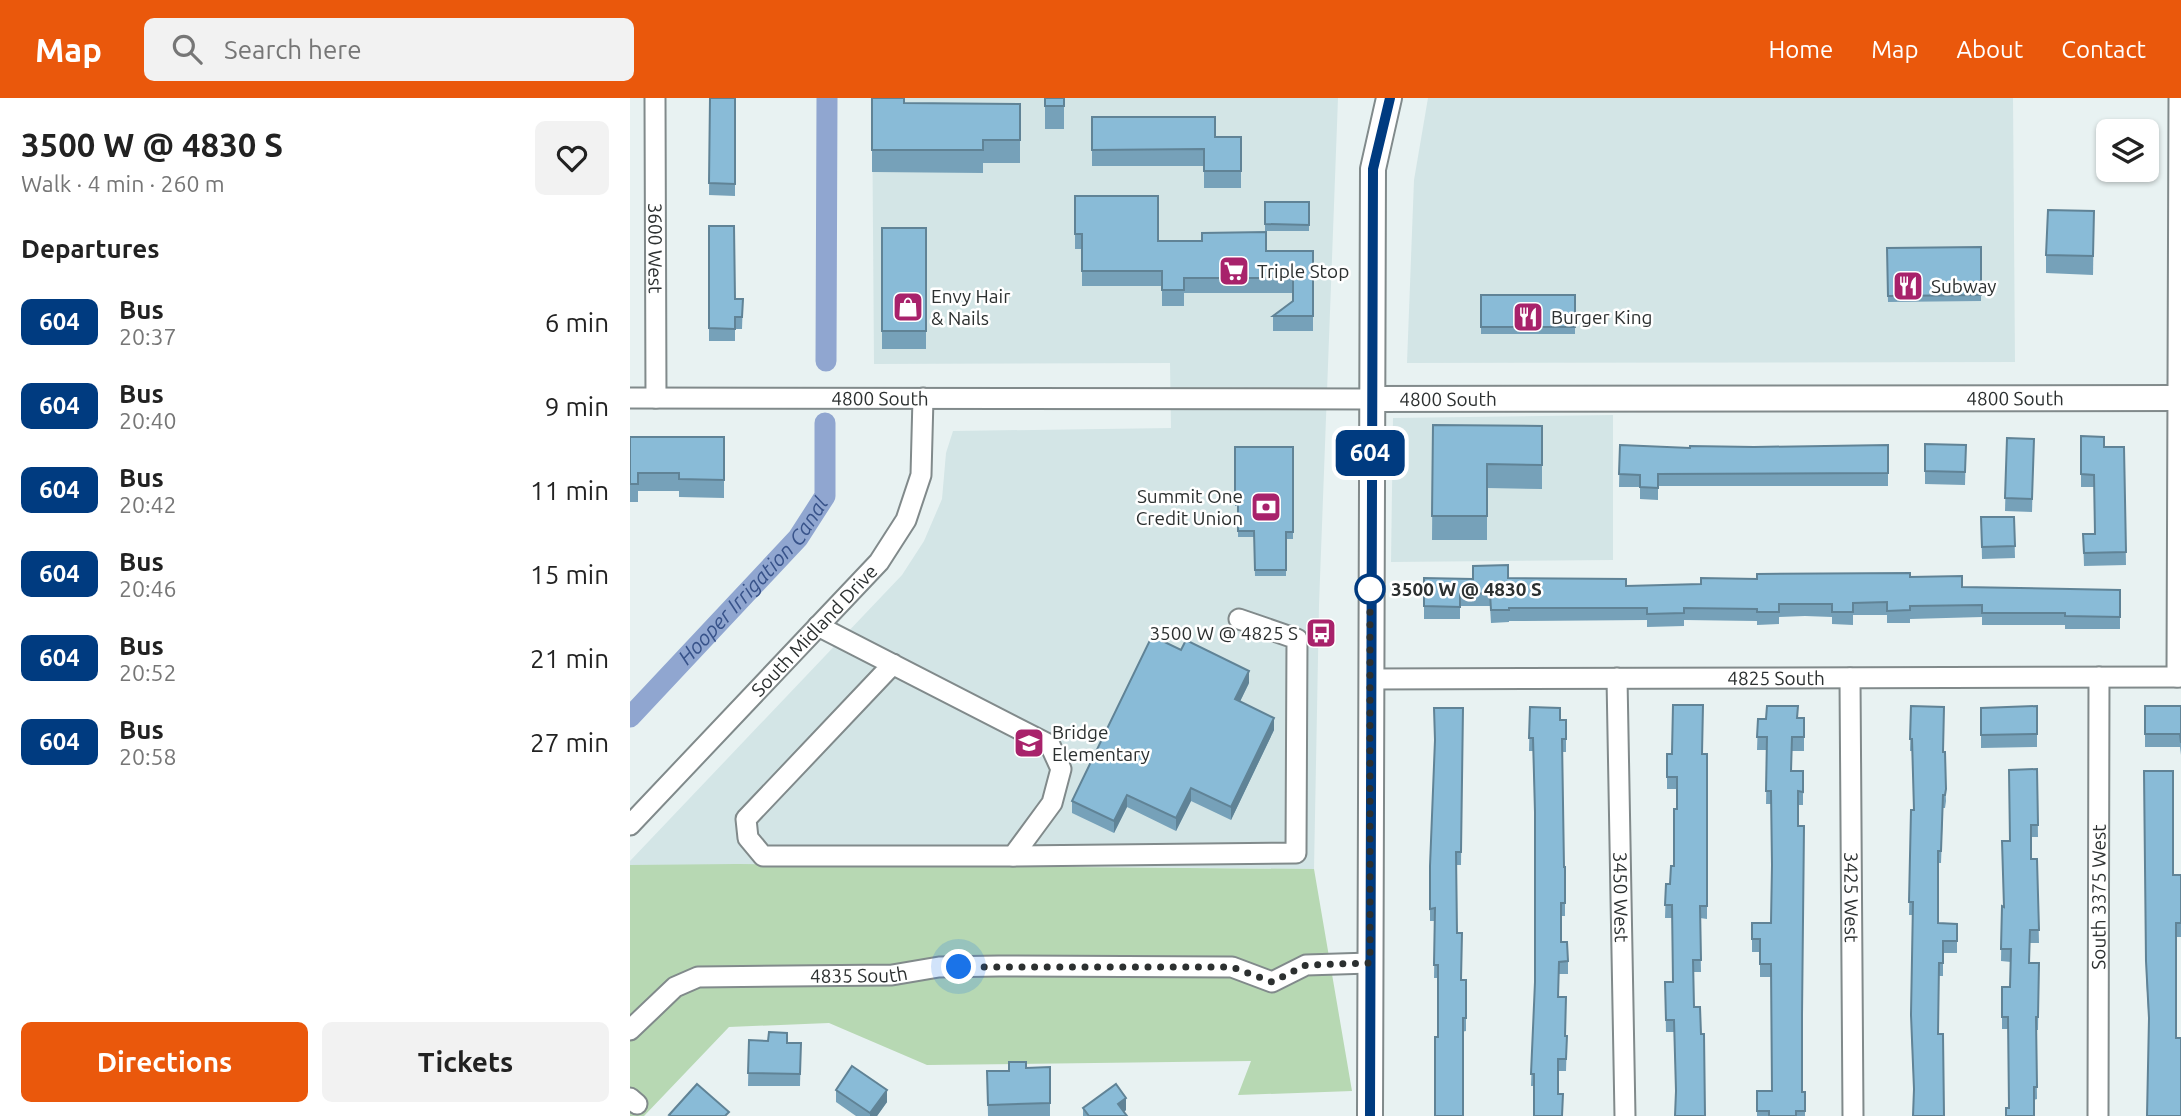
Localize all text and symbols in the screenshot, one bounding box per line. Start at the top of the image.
search box [144,18,634,81]
icon: search [168,30,206,68]
text: Map [35,31,102,68]
text: Search here [224,35,362,64]
text: Home [1768,36,1833,63]
text: Map [1871,36,1918,63]
text: About [1956,36,2023,63]
text: Contact [2061,36,2146,63]
map controls [2096,119,2159,182]
button: layers [2096,119,2159,182]
button: heart [535,121,609,195]
text: 3500 W @ 4830 S [21,126,283,163]
text: Walk · 4 min · 260 m [21,171,225,196]
street label: 3600 West [644,203,667,294]
text: Departures [21,234,159,263]
supermarket icon: Triple Stop [1217,254,1251,288]
place label: Triple Stop [1257,260,1349,282]
restaurant icon: Subway [1891,269,1925,303]
place label: Subway [1931,275,1997,297]
place label: Envy Hair & Nails [931,285,1010,329]
shop icon: Envy Hair & Nails [891,290,925,324]
text: Bus [119,295,164,324]
restaurant icon: Burger King [1511,300,1545,334]
place label: Burger King [1551,306,1652,328]
text: 604 [39,308,80,335]
text: 6 min [545,308,609,337]
text: 20:37 [119,324,177,349]
text: Bus [119,379,164,408]
street label: 4800 South [831,387,929,409]
street label: 4800 South [1966,387,2064,409]
street label: 4800 South [1399,388,1497,410]
text: 604 [39,392,80,419]
text: 9 min [545,392,609,421]
text: 20:40 [119,408,177,433]
line badge: 604 [1330,430,1410,476]
text: 604 [1350,439,1390,466]
text: Bus [119,463,164,492]
text: 604 [39,476,80,503]
text: 11 min [530,476,609,505]
place label: Summit One Credit Union [1136,485,1243,529]
bank icon: Summit One Credit Union [1249,490,1283,524]
text: 20:42 [119,492,177,517]
water label: Hooper Irrigation Canal [673,492,832,669]
text: Bus [119,547,164,576]
text: 604 [39,560,80,587]
text: 15 min [530,560,609,589]
street label: South Midland Drive [747,560,882,701]
marker: 3500 W @ 4830 S [1355,574,1385,604]
text: 20:46 [119,576,177,601]
place label: 3500 W @ 4830 S [1391,578,1542,600]
bus stop icon: 3500 W @ 4825 S [1304,616,1338,650]
place label: 3500 W @ 4825 S [1149,622,1298,644]
text: Bus [119,631,164,660]
text: 604 [39,644,80,671]
text: 21 min [530,644,609,673]
text: 20:52 [119,660,177,685]
street label: 4825 South [1727,667,1825,689]
text: Bus [119,715,164,744]
place label: Bridge Elementary [1052,721,1150,765]
school or university icon: Bridge Elementary [1012,726,1046,760]
text: 604 [39,728,80,755]
text: 27 min [530,728,609,757]
text: 20:58 [119,744,177,769]
street label: South 3375 West [2087,824,2110,970]
street label: 3450 West [1609,851,1633,943]
street label: 3425 West [1840,852,1863,943]
your location [941,949,976,984]
street label: 4835 South [810,962,909,987]
button: Directions [21,1022,308,1102]
button: Tickets [322,1022,609,1102]

